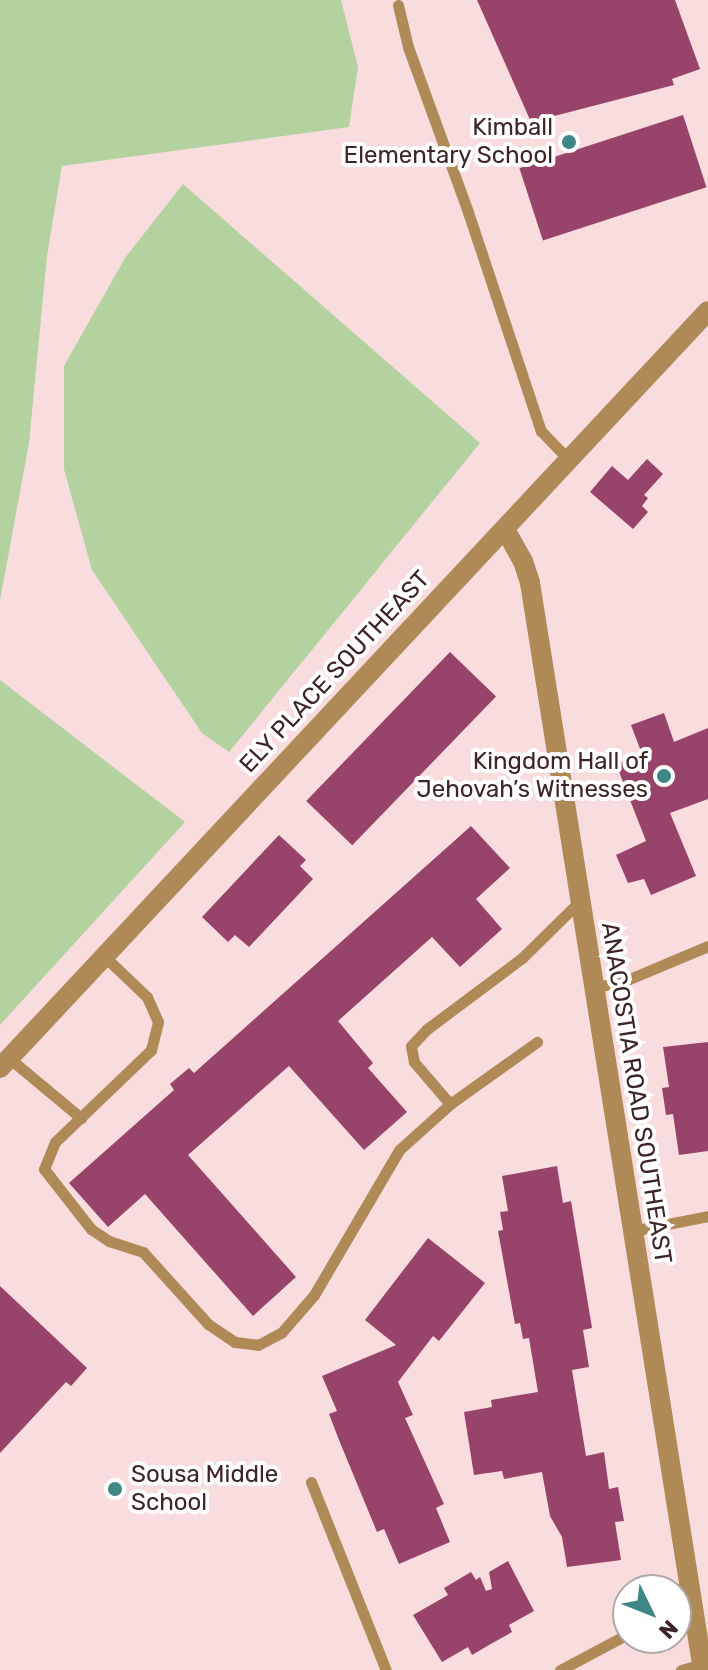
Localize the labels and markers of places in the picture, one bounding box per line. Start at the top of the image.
place label: Kimball Elementary School [343,114,553,170]
marker: Kimball Elementary School [560,133,578,151]
place label: Kingdom Hall of Jehovah’s Witnesses [416,748,648,804]
marker: Kingdom Hall of Jehovah’s Witnesses [655,767,673,785]
place label: Sousa Middle School [131,1461,278,1517]
marker: Sousa Middle School [106,1480,124,1498]

